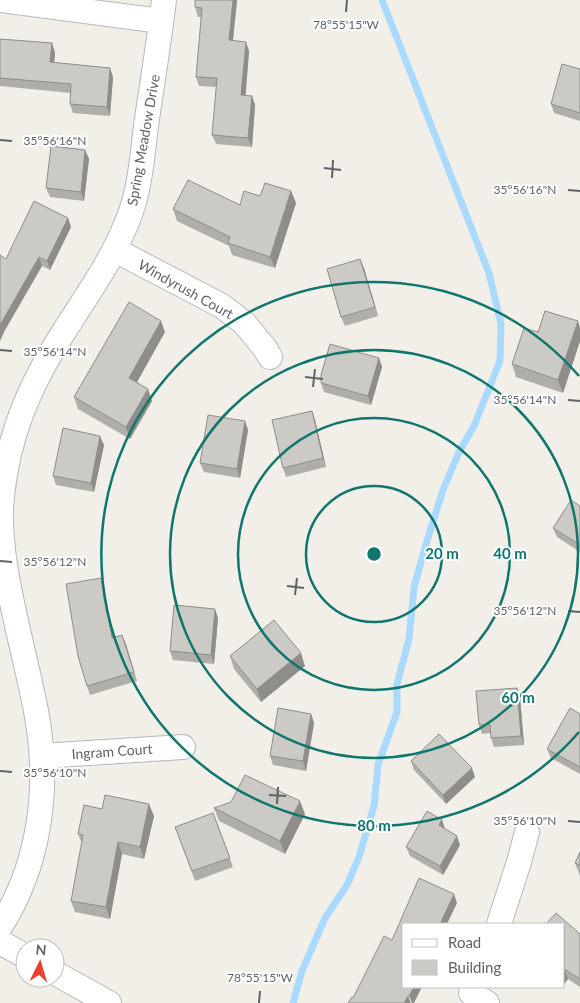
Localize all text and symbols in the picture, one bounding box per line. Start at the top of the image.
text: 78°55'15"W [313,17,380,32]
street label: Spring Meadow Drive [123,73,163,207]
text: 35°56'16"N [24,133,86,148]
text: 35°56'16"N [494,182,556,197]
street label: Windyrush Court [135,256,237,322]
text: 35°56'14"N [24,344,86,359]
text: 35°56'14"N [494,392,556,407]
text: 20 m [425,544,459,562]
text: 40 m [493,544,527,562]
centre of rings [365,545,383,563]
text: 35°56'12"N [24,554,86,569]
text: 35°56'12"N [494,603,556,618]
text: 60 m [501,688,535,706]
street label: Ingram Court [71,740,153,762]
text: 35°56'10"N [24,765,86,780]
text: 35°56'10"N [494,813,556,828]
text: 80 m [357,816,391,834]
legend [402,923,565,988]
text: Road [448,933,481,951]
north arrow [15,938,65,988]
text: N [35,941,47,958]
text: Building [448,958,501,976]
text: 78°55'15"W [227,970,294,985]

